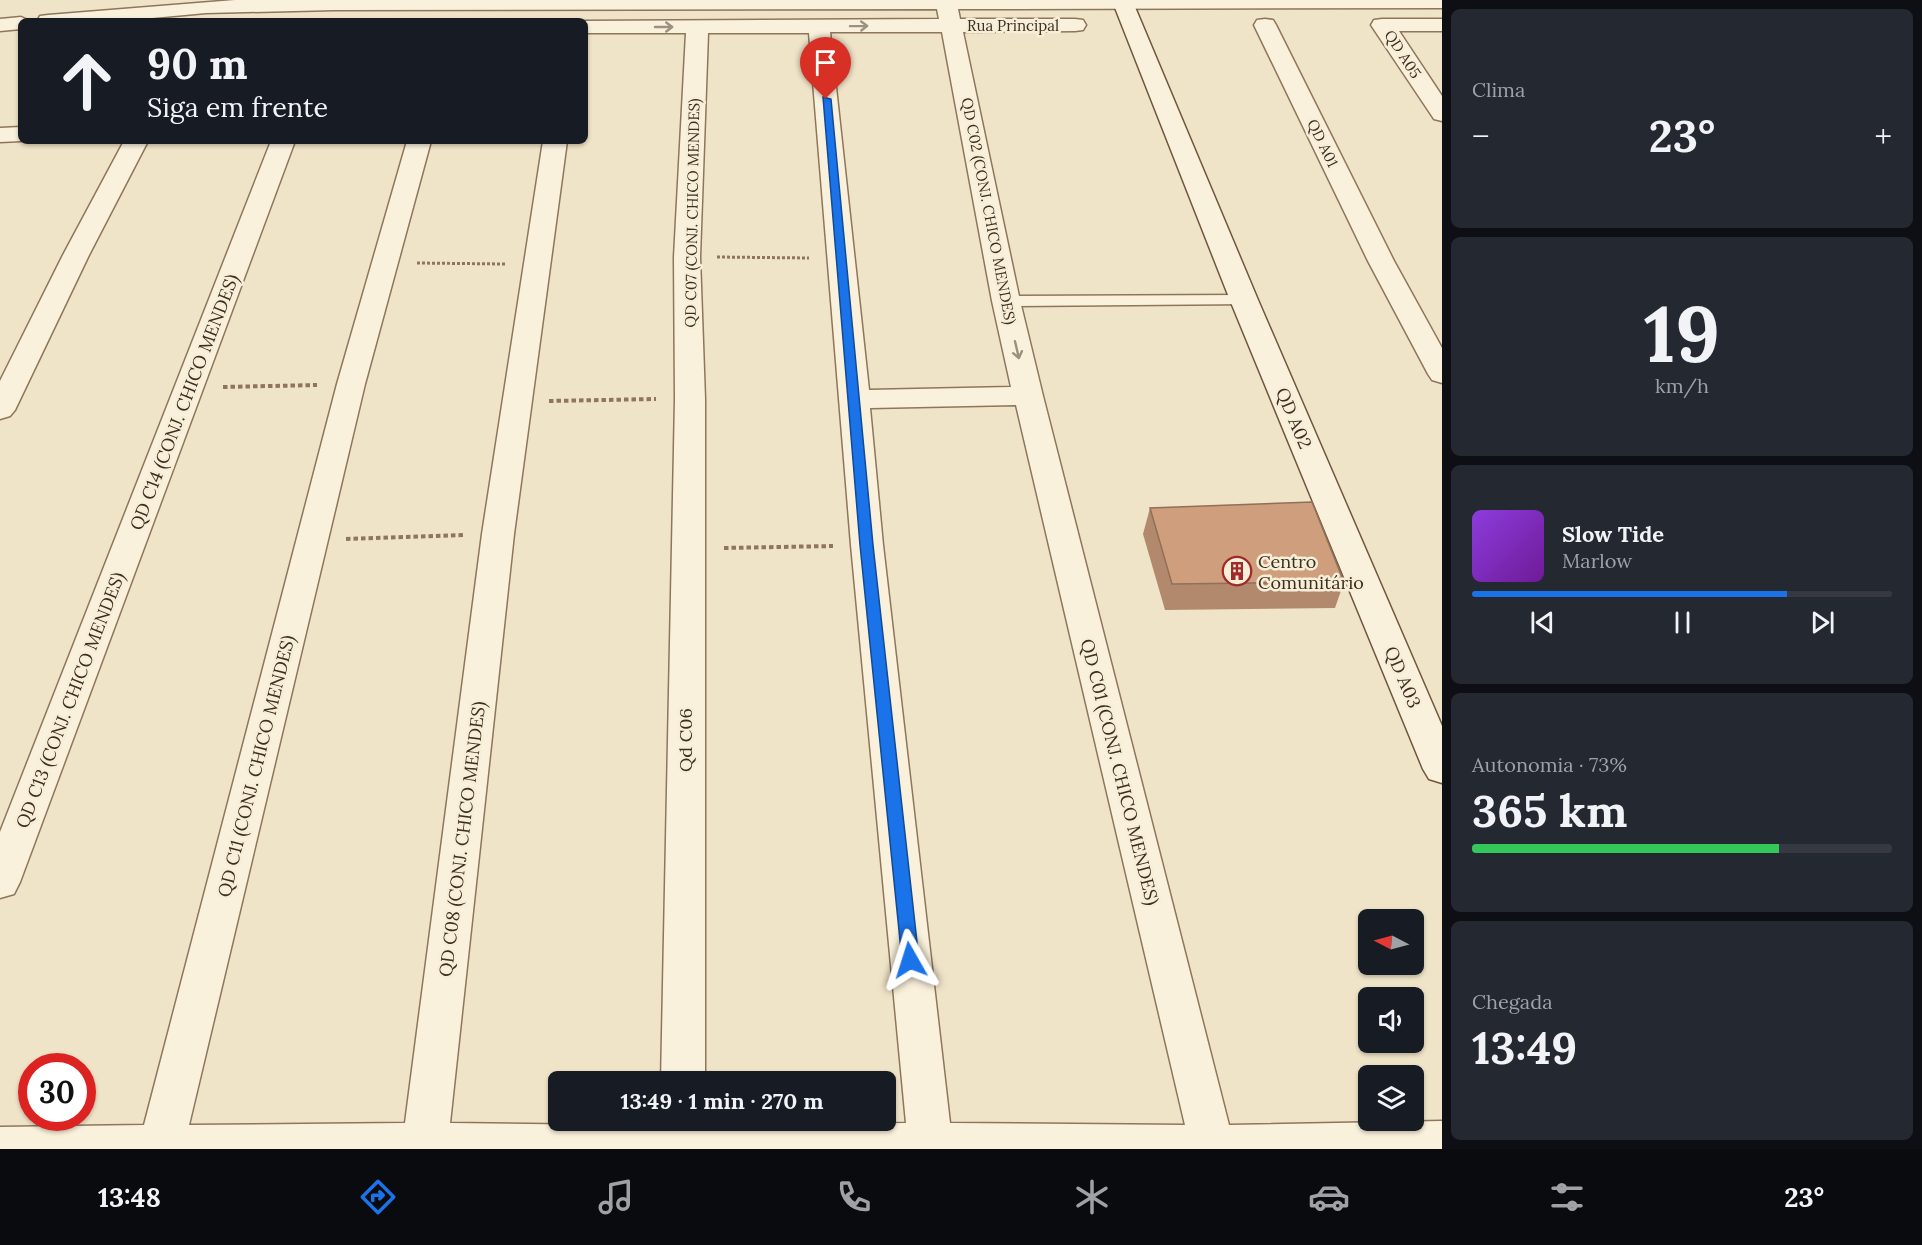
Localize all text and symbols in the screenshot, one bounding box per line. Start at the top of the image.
street label: Rua Principal [967,16,1059,35]
one-way arrow [849,20,869,32]
one-way arrow [654,21,674,33]
street label: QD A05 [1380,26,1426,82]
text: 90 m [147,37,248,91]
pin [800,37,851,99]
icon: ahead [48,42,126,120]
icon: arrive [809,46,842,79]
text: Clima [1472,77,1525,102]
text: Siga em frente [147,90,328,124]
street label: QD C02 (CONJ. CHICO MENDES) [957,96,1020,327]
street label: QD C07 (CONJ. CHICO MENDES) [681,98,705,328]
text: 23° [1649,107,1715,164]
text: − [1472,115,1490,157]
text: + [1874,115,1892,157]
street label: QD A01 [1303,116,1343,170]
street label: QD C14 (CONJ. CHICO MENDES) [124,271,244,533]
text: 19 [1644,284,1720,383]
one-way arrow [1012,340,1023,360]
text: km/h [1655,373,1709,398]
street label: QD A02 [1271,384,1317,452]
text: Slow Tide [1562,520,1664,548]
text: Marlow [1562,548,1632,573]
place label: Centro Comunitário [1258,550,1364,594]
building icon: Centro Comunitário [1221,555,1253,587]
street label: QD C13 (CONJ. CHICO MENDES) [10,569,130,831]
icon: previous [1526,606,1559,639]
icon: pause [1666,606,1699,639]
icon: next [1806,606,1839,639]
street label: QD C11 (CONJ. CHICO MENDES) [212,633,300,899]
street label: QD C01 (CONJ. CHICO MENDES) [1076,636,1164,908]
street label: QD A03 [1380,643,1426,711]
street label: QD C08 (CONJ. CHICO MENDES) [434,700,490,978]
street label: Qd C06 [674,708,697,772]
text: Autonomia · 73% [1472,752,1627,777]
text: 365 km [1472,782,1627,839]
north arrow [1358,909,1424,975]
map controls [1358,909,1424,1131]
position arrow [878,928,942,992]
button: sound [1358,987,1424,1053]
text: Chegada [1472,989,1552,1014]
text: 13:49 [1472,1019,1577,1076]
speed limit sign: 30 [18,1053,96,1131]
button: layers [1358,1065,1424,1131]
text: 13:49 · 1 min · 270 m [621,1087,823,1115]
icon: directions [357,1176,399,1218]
icon: music [595,1176,637,1218]
icon: phone [833,1176,875,1218]
icon: climate [1071,1176,1113,1218]
icon: car [1308,1176,1350,1218]
icon: filters [1546,1176,1588,1218]
text: 13:48 [98,1180,161,1214]
text: 23° [1784,1180,1824,1214]

